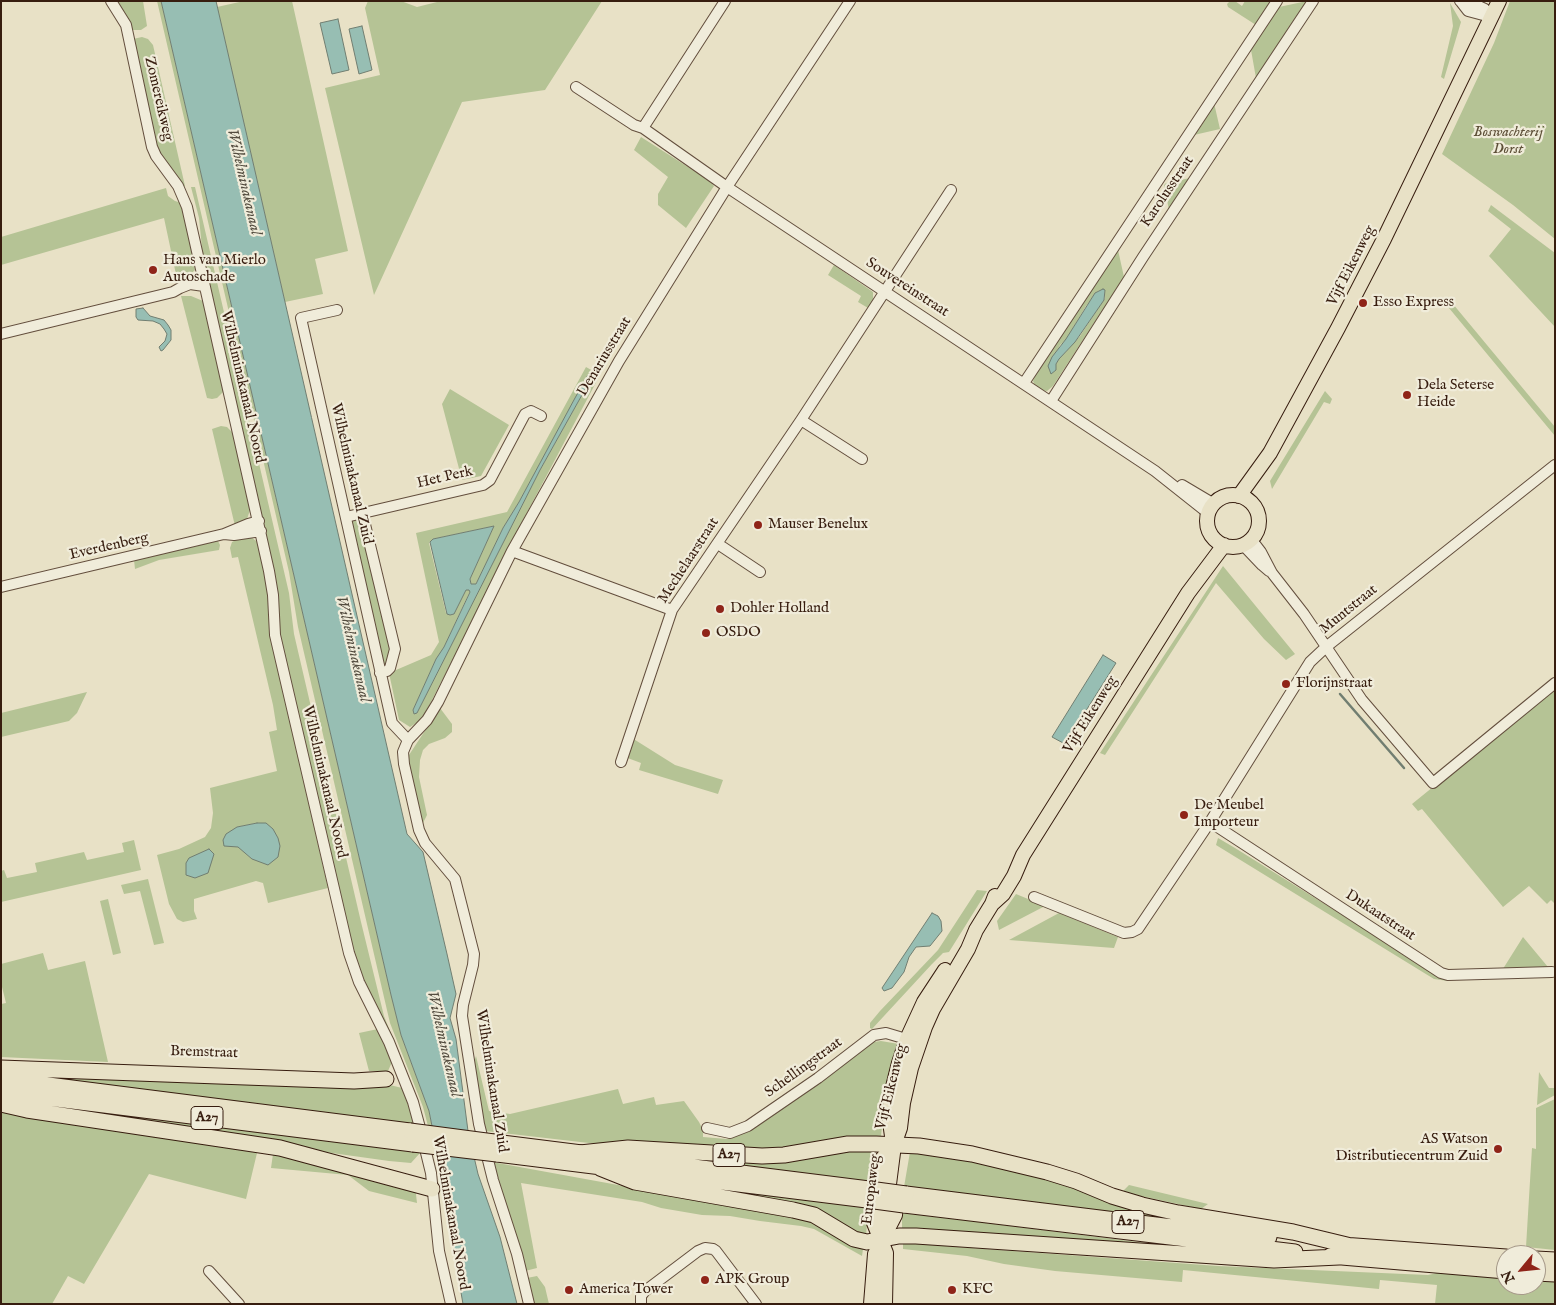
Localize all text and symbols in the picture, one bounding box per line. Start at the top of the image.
street label: Zomereikweg [140,55,176,143]
park label: Boswachterij Dorst [1473,124,1543,159]
water label: Wilhelminakanaal [221,127,265,237]
street label: Karolusstraat [1138,153,1198,231]
street label: Vijf Eikenweg [1324,223,1380,309]
place label: Hans van Mierlo Autoschade [163,252,266,287]
street label: Souvereinstraat [862,254,952,322]
marker: Hans van Mierlo Autoschade [147,264,159,276]
place label: Esso Express [1373,294,1454,312]
marker: Esso Express [1357,297,1369,309]
street label: Wilhelminakanaal Noord [216,309,268,465]
street label: Denariusstraat [574,314,636,400]
place label: Dela Seterse Heide [1417,377,1494,412]
marker: Dela Seterse Heide [1401,389,1413,401]
street label: Wilhelminakanaal Zuid [326,402,376,546]
street label: Het Perk [415,463,475,493]
street label: Mechelaarstraat [655,515,723,607]
place label: Mauser Benelux [768,516,868,534]
marker: Mauser Benelux [752,519,764,531]
street label: Everdenberg [68,529,150,565]
street label: Muntstraat [1317,581,1381,639]
water label: Wilhelminakanaal [330,594,374,704]
place label: Dohler Holland [730,600,829,618]
marker: Dohler Holland [714,603,726,615]
place label: OSDO [716,624,761,642]
marker: OSDO [700,627,712,639]
street label: Vijf Eikenweg [1060,673,1122,757]
place label: Florijnstraat [1296,675,1373,693]
marker: Florijnstraat [1280,678,1292,690]
street label: Wilhelminakanaal Noord [298,704,350,860]
place label: De Meubel Importeur [1194,797,1264,832]
marker: De Meubel Importeur [1178,809,1190,821]
street label: Dukaatstraat [1342,887,1418,945]
water label: Wilhelminakanaal [421,989,465,1099]
street label: Wilhelminakanaal Zuid [471,1008,511,1154]
street label: Schellingstraat [762,1034,846,1102]
street label: Vijf Eikenweg [873,1042,911,1132]
street label: Bremstraat [170,1043,238,1063]
road number: A27 [191,1106,223,1130]
place label: AS Watson Distributiecentrum Zuid [1336,1131,1488,1166]
street label: Wilhelminakanaal Noord [428,1134,472,1292]
marker: AS Watson Distributiecentrum Zuid [1492,1143,1504,1155]
road number: A27 [713,1144,745,1166]
street label: Europaweg [859,1154,885,1226]
road number: A27 [1112,1210,1144,1234]
north arrow [1496,1245,1546,1295]
text: N [1498,1267,1519,1286]
place label: APK Group [715,1271,789,1289]
marker: APK Group [699,1274,711,1286]
place label: America Tower [579,1281,673,1299]
place label: KFC [962,1281,993,1299]
marker: America Tower [563,1284,575,1296]
marker: KFC [946,1284,958,1296]

